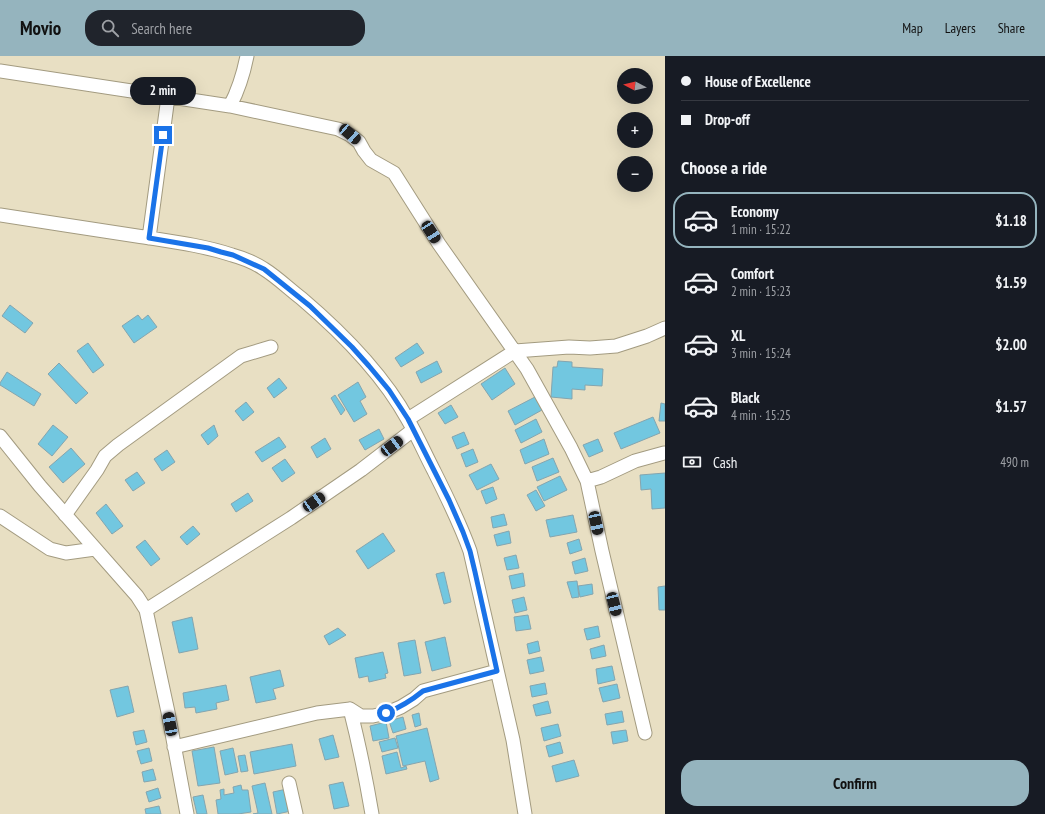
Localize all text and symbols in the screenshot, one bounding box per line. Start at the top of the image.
search box [85,10,365,46]
text: Movio [20,16,61,40]
icon: search [99,17,121,39]
text: Search here [131,19,192,38]
text: Map [902,19,923,37]
text: Layers [945,19,976,37]
text: Share [998,19,1025,37]
north arrow [617,68,653,104]
map controls [617,68,653,192]
text: House of Excellence [705,72,811,91]
callout: 2 min [130,77,196,105]
text: 2 min [150,82,176,99]
text: Drop-off [705,110,750,129]
button: + [617,112,653,148]
car [337,122,363,146]
route end [154,126,172,144]
button: − [617,156,653,192]
text: Choose a ride [681,156,767,179]
icon: car [683,202,719,238]
text: Economy [731,202,779,221]
text: $1.18 [995,211,1027,230]
car [419,219,443,245]
text: 1 min · 15:22 [731,221,791,238]
icon: car [683,264,719,300]
text: Comfort [731,264,774,283]
text: $1.59 [995,273,1027,292]
text: 2 min · 15:23 [731,283,791,300]
icon: car [683,326,719,362]
text: XL [731,326,745,345]
text: $2.00 [995,335,1027,354]
text: 3 min · 15:24 [731,345,791,362]
icon: car [683,388,719,424]
text: Black [731,388,760,407]
text: $1.57 [995,397,1027,416]
text: 4 min · 15:25 [731,407,791,424]
car [379,434,405,458]
icon: cash [681,451,703,473]
text: Cash [713,453,737,472]
text: 490 m [1000,454,1029,471]
car [301,490,327,514]
car [588,510,604,536]
car [605,591,623,617]
route start [377,704,395,722]
car [162,711,178,737]
button: Confirm [681,760,1029,806]

